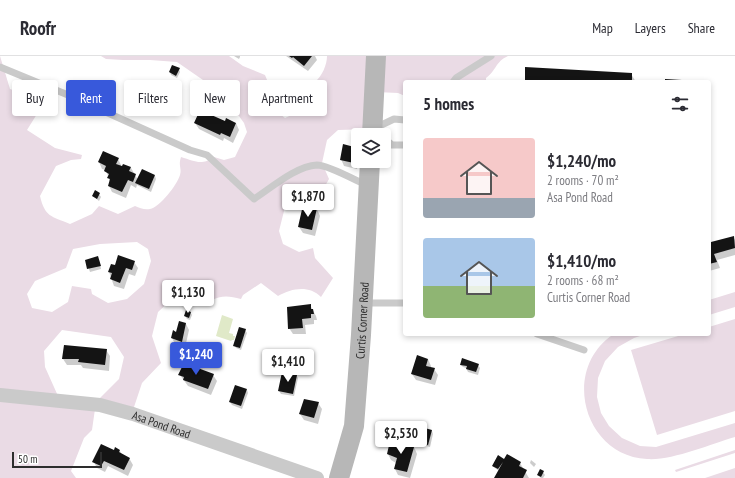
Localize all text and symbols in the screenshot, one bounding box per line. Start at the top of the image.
text: Roofr [20,16,56,40]
text: Map [592,19,613,37]
text: Layers [635,19,666,37]
text: Share [688,19,715,37]
chip: Buy [12,80,58,116]
chip: Rent [66,80,116,116]
chip: Filters [124,80,182,116]
chip: New [190,80,240,116]
chip: Apartment [248,80,327,116]
text: 5 homes [423,93,474,115]
icon: filters [669,93,691,115]
map controls [351,128,391,168]
button: layers [351,128,391,168]
text: $1,240/mo [547,150,616,172]
icon: home [455,154,503,202]
text: 2 rooms · 70 m² [547,172,619,189]
pin: $1,870 [275,184,341,218]
text: $1,870 [291,188,325,205]
text: Asa Pond Road [547,189,613,206]
text: $1,410/mo [547,250,616,272]
icon: home [455,254,503,302]
text: 2 rooms · 68 m² [547,272,619,289]
pin: $1,130 [155,280,221,314]
street label: Curtis Corner Road [352,282,371,359]
text: $1,130 [171,284,205,301]
text: Curtis Corner Road [547,289,630,306]
pin: $1,240 [163,342,229,376]
text: $1,240 [179,346,213,363]
pin: $1,410 [255,349,321,383]
text: $1,410 [271,353,305,370]
street label: Asa Pond Road [130,407,193,441]
pin: $2,530 [368,421,434,455]
text: $2,530 [384,425,418,442]
scale bar [12,450,102,469]
text: 50 m [18,452,37,466]

